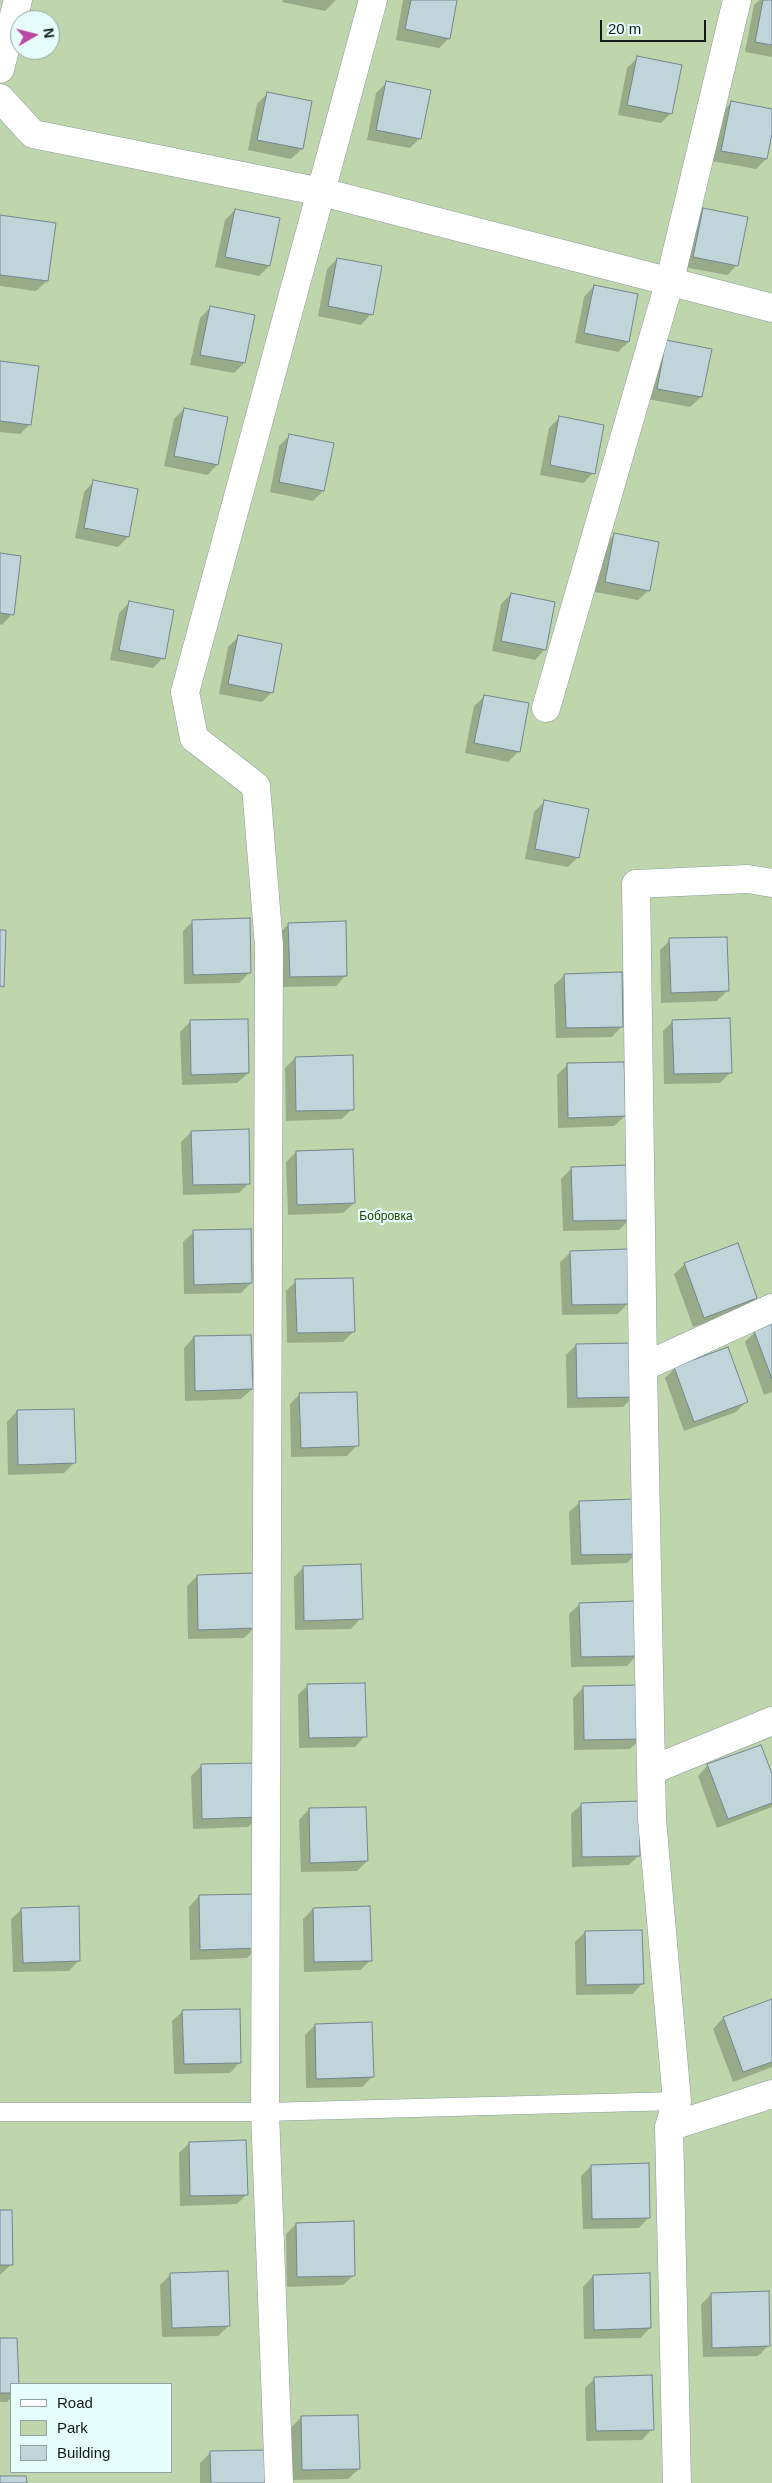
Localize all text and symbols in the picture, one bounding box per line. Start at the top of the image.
north arrow [10,10,60,60]
scale bar [602,10,708,42]
text: 20 m [608,20,641,37]
text: N [40,27,57,39]
park label: Бобровка [359,1210,413,1224]
legend [10,2383,172,2473]
text: Road [57,2394,93,2411]
text: Park [57,2419,88,2436]
text: Building [57,2444,110,2461]

